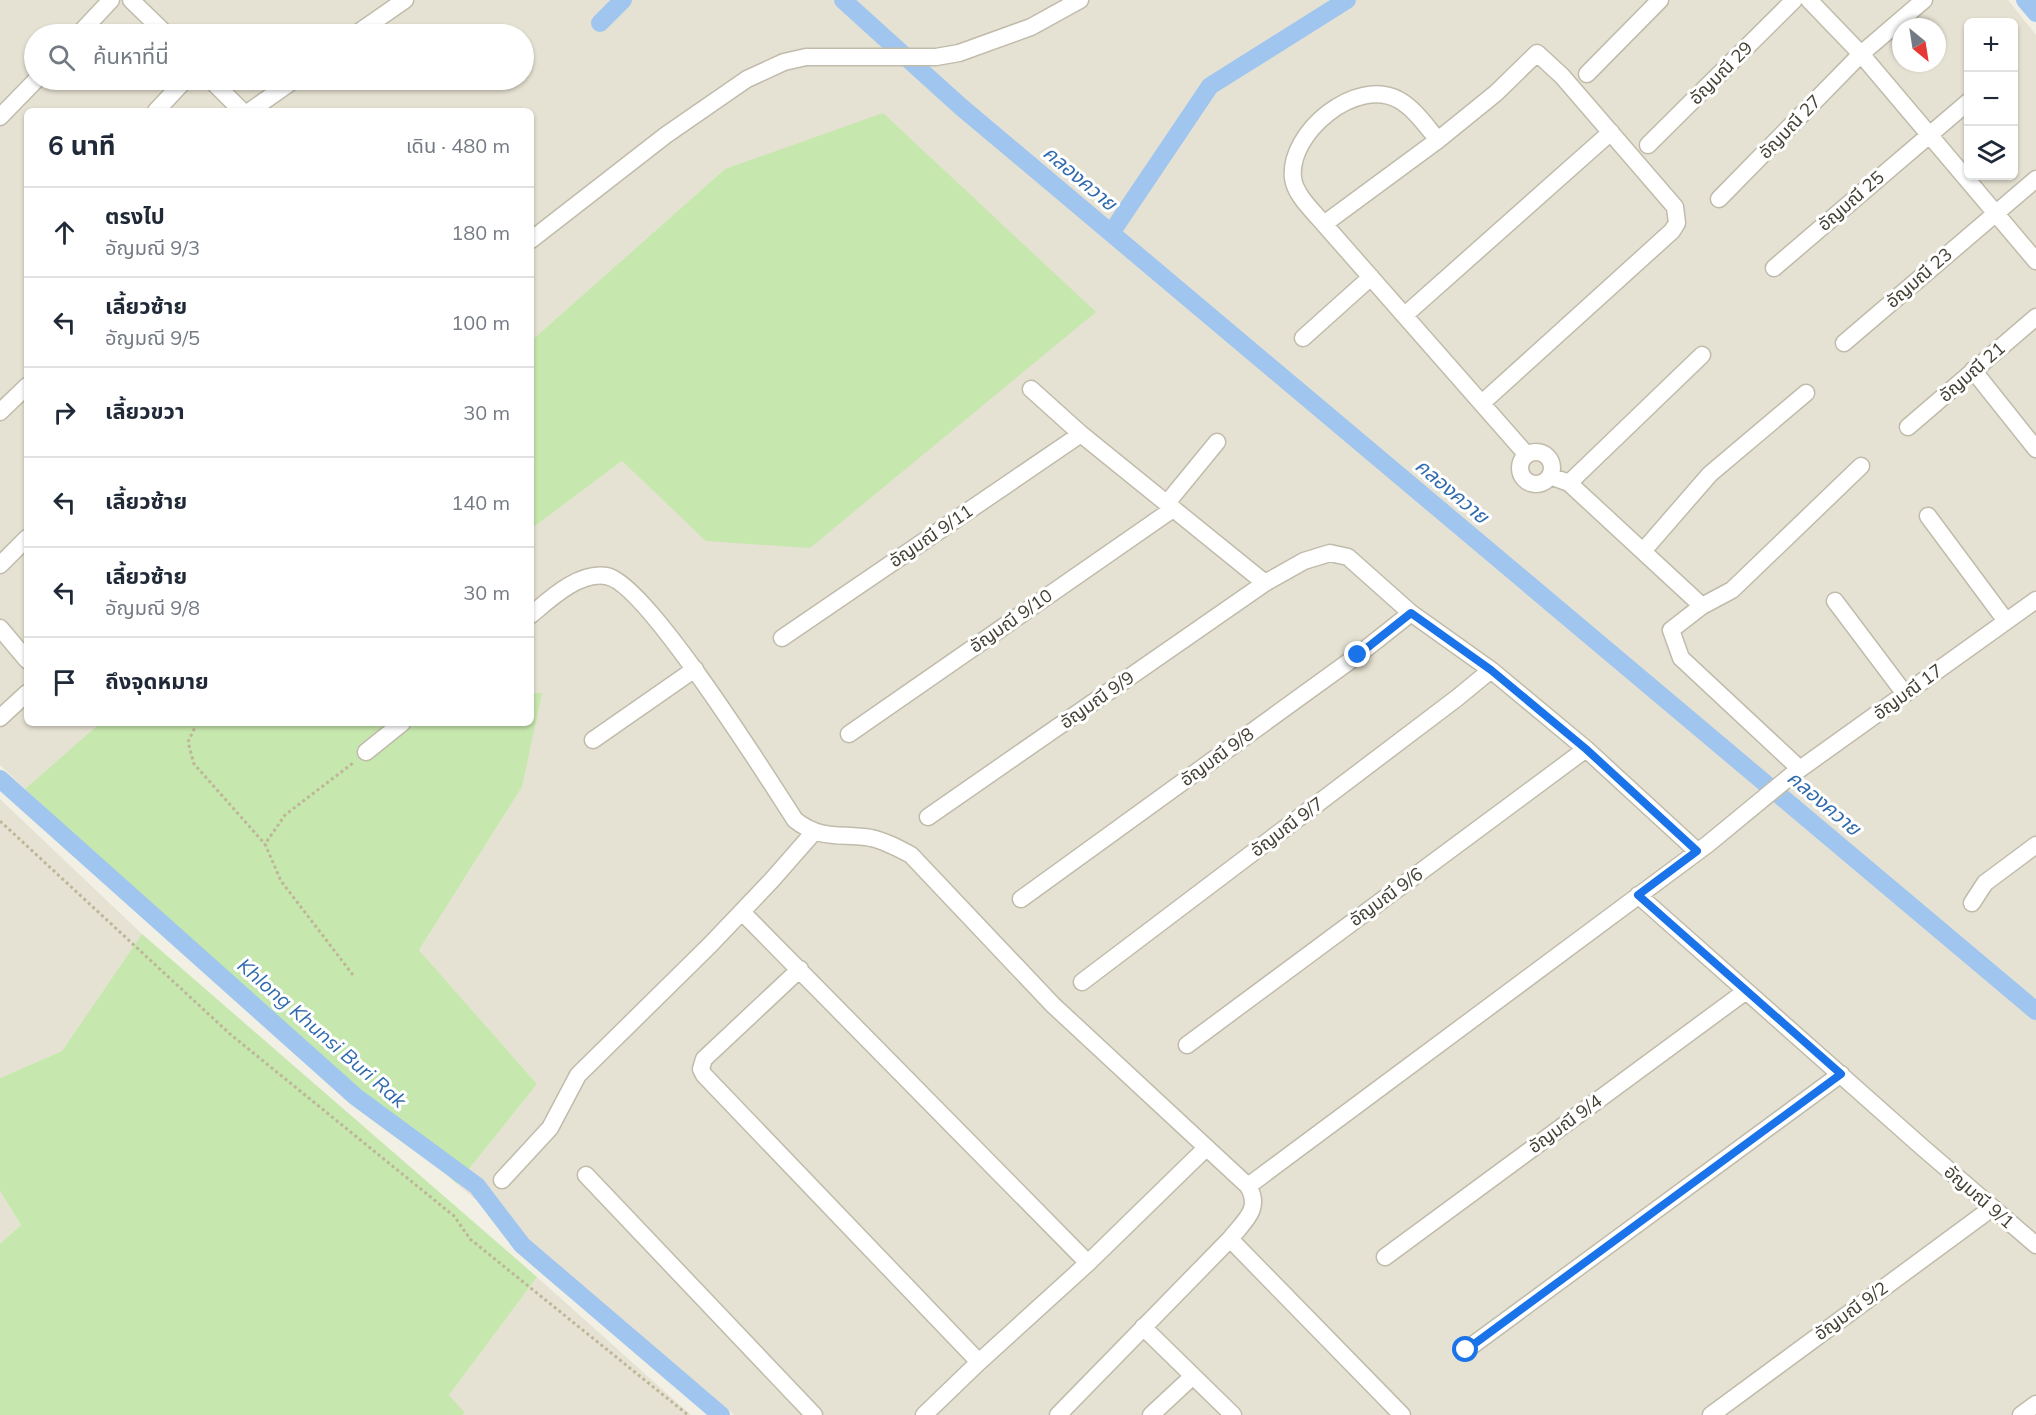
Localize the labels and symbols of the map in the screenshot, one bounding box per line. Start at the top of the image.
north arrow [1892,18,1946,72]
street label: อัญมณี 29 [1684,36,1757,109]
street label: อัญมณี 27 [1753,90,1826,164]
water label: คลองควาย [1039,140,1124,217]
street label: อัญมณี 25 [1813,165,1889,236]
street label: อัญมณี 23 [1881,243,1957,313]
street label: อัญมณี 21 [1934,337,2010,407]
water label: คลองควาย [1411,453,1496,530]
street label: อัญมณี 9/11 [884,499,977,572]
street label: อัญมณี 9/10 [965,584,1057,658]
route end [1344,641,1370,667]
street label: อัญมณี 17 [1868,659,1947,725]
street label: อัญมณี 9/9 [1055,666,1138,734]
street label: อัญมณี 9/8 [1175,722,1258,791]
water label: คลองควาย [1783,765,1868,842]
street label: อัญมณี 9/7 [1246,792,1328,862]
street label: อัญมณี 9/6 [1344,862,1427,931]
water label: Khlong Khunsi Buri Rak [233,952,412,1113]
street label: อัญมณี 9/4 [1523,1089,1606,1158]
street label: อัญมณี 9/1 [1939,1160,2019,1233]
street label: อัญมณี 9/2 [1809,1276,1892,1345]
route start [1452,1336,1478,1362]

